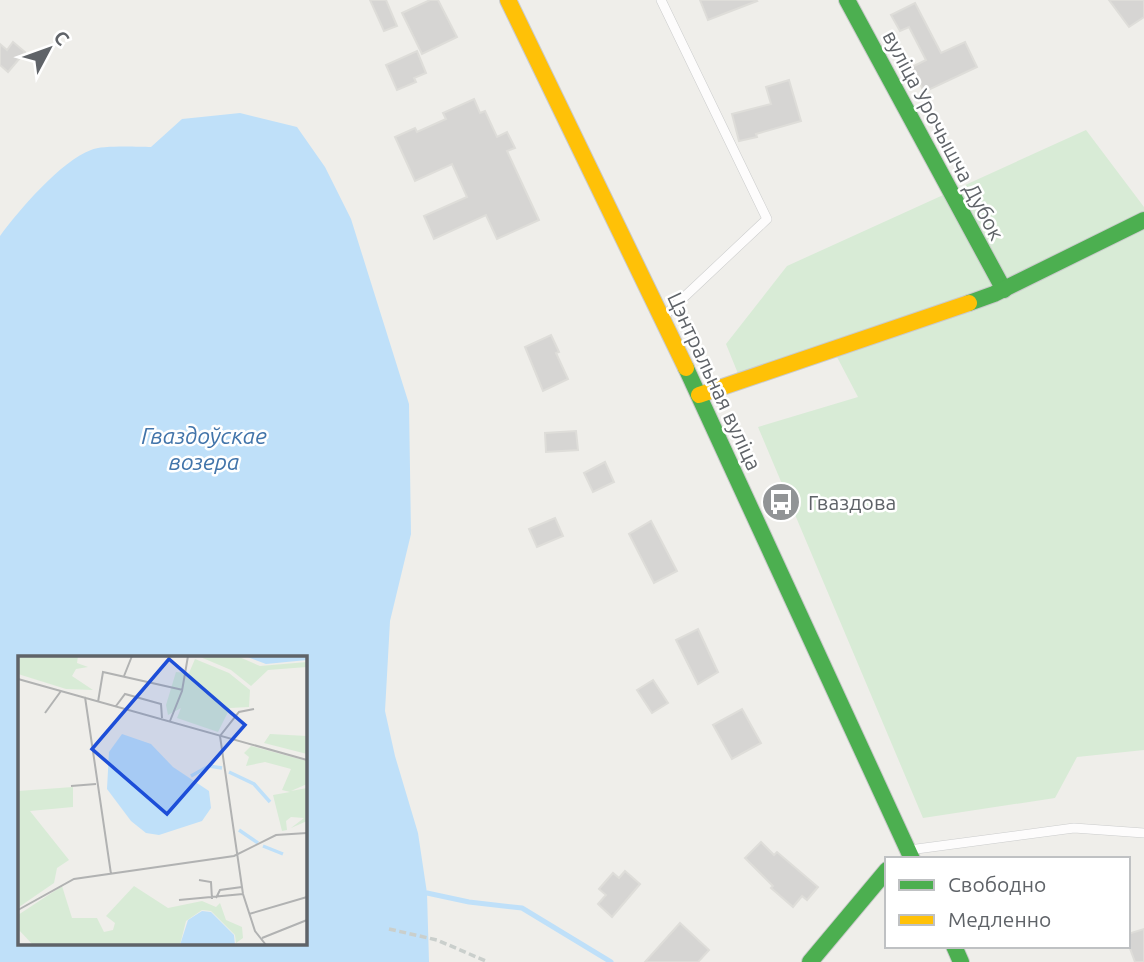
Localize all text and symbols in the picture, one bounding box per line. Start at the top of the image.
north arrow [14,14,84,84]
text: С [50,26,74,50]
street label: вуліца Урочышча Дубок [879,26,1010,244]
street label: Цэнтральная вуліца [663,288,767,474]
water label: Гваздоўскае возера [141,423,267,474]
bus stop icon: Гваздова [760,481,802,523]
place label: Гваздова [808,490,896,514]
inset map [18,656,306,944]
legend [885,857,1130,948]
text: Свободно [948,872,1046,896]
text: Медленно [948,907,1051,931]

